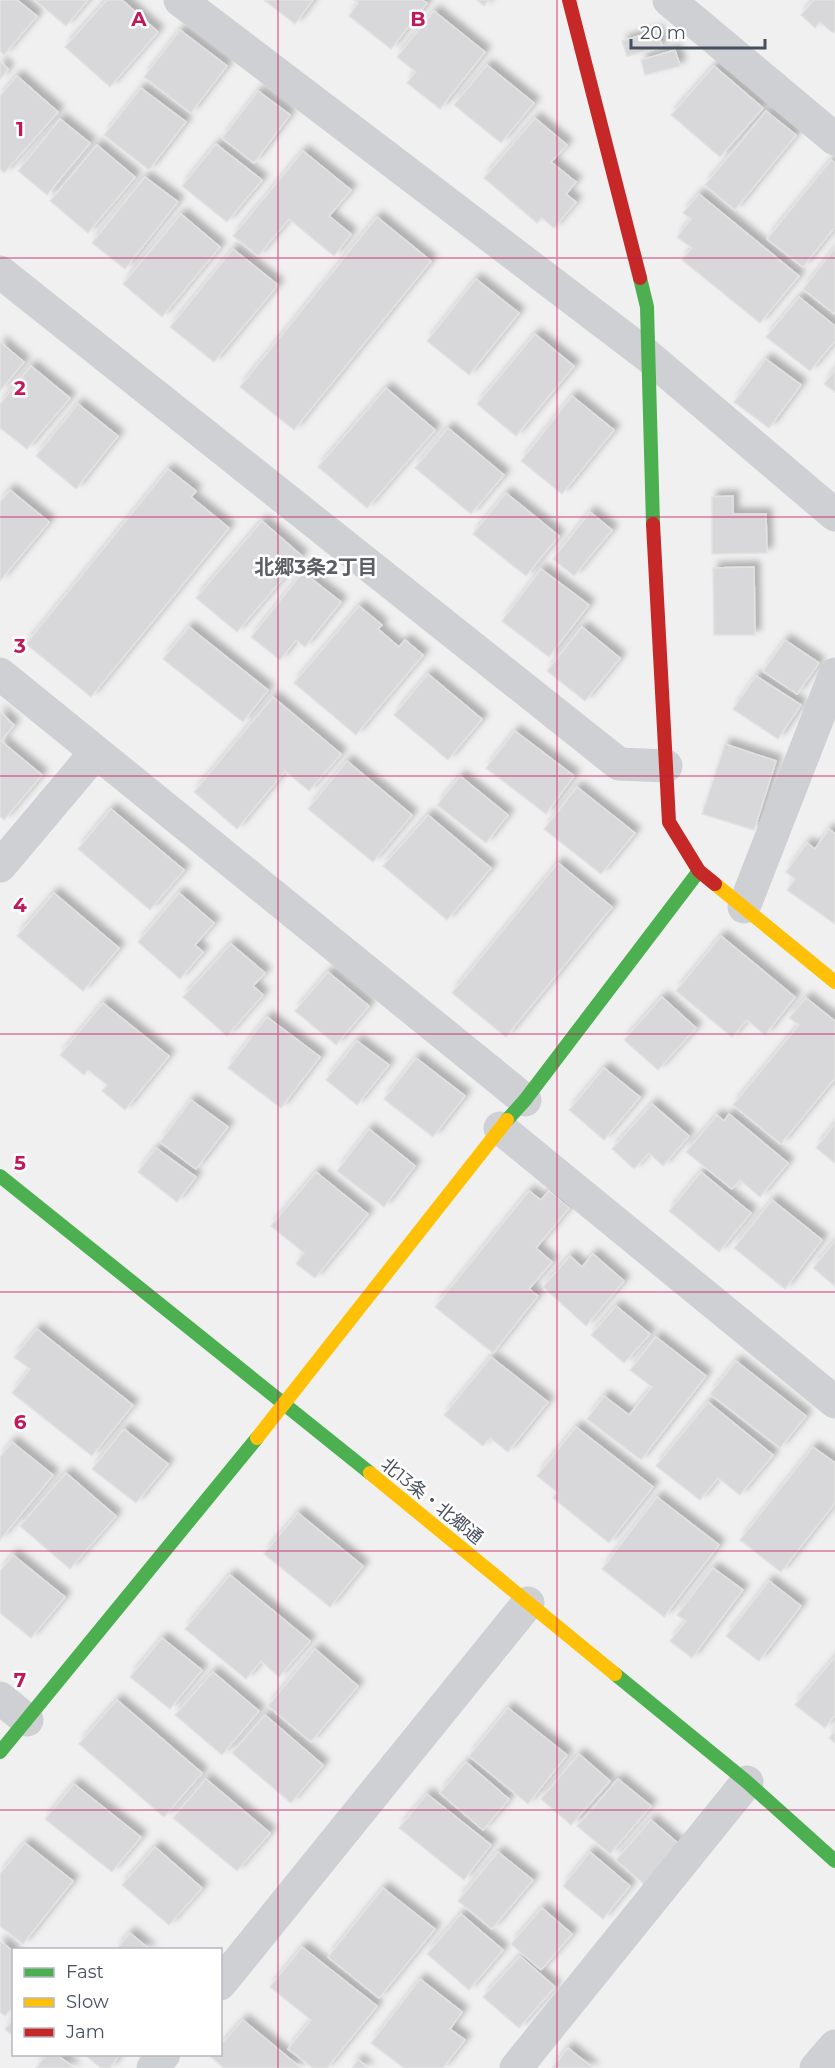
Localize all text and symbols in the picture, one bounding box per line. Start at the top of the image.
text: A [130,7,147,31]
text: B [410,7,426,31]
scale bar [631,12,764,50]
text: 20 m [640,22,686,44]
text: 1 [16,117,24,141]
text: 2 [14,376,26,400]
district label: 北郷3条2丁目 [254,555,378,579]
text: 3 [13,634,26,658]
text: 4 [13,893,27,917]
text: 5 [14,1151,26,1175]
text: 6 [14,1410,27,1434]
street label: 北13条・北郷通 [377,1453,487,1549]
text: 7 [14,1668,26,1692]
legend [12,1948,222,2056]
text: Fast [66,1961,104,1983]
text: Slow [66,1991,109,2013]
text: Jam [65,2021,105,2043]

